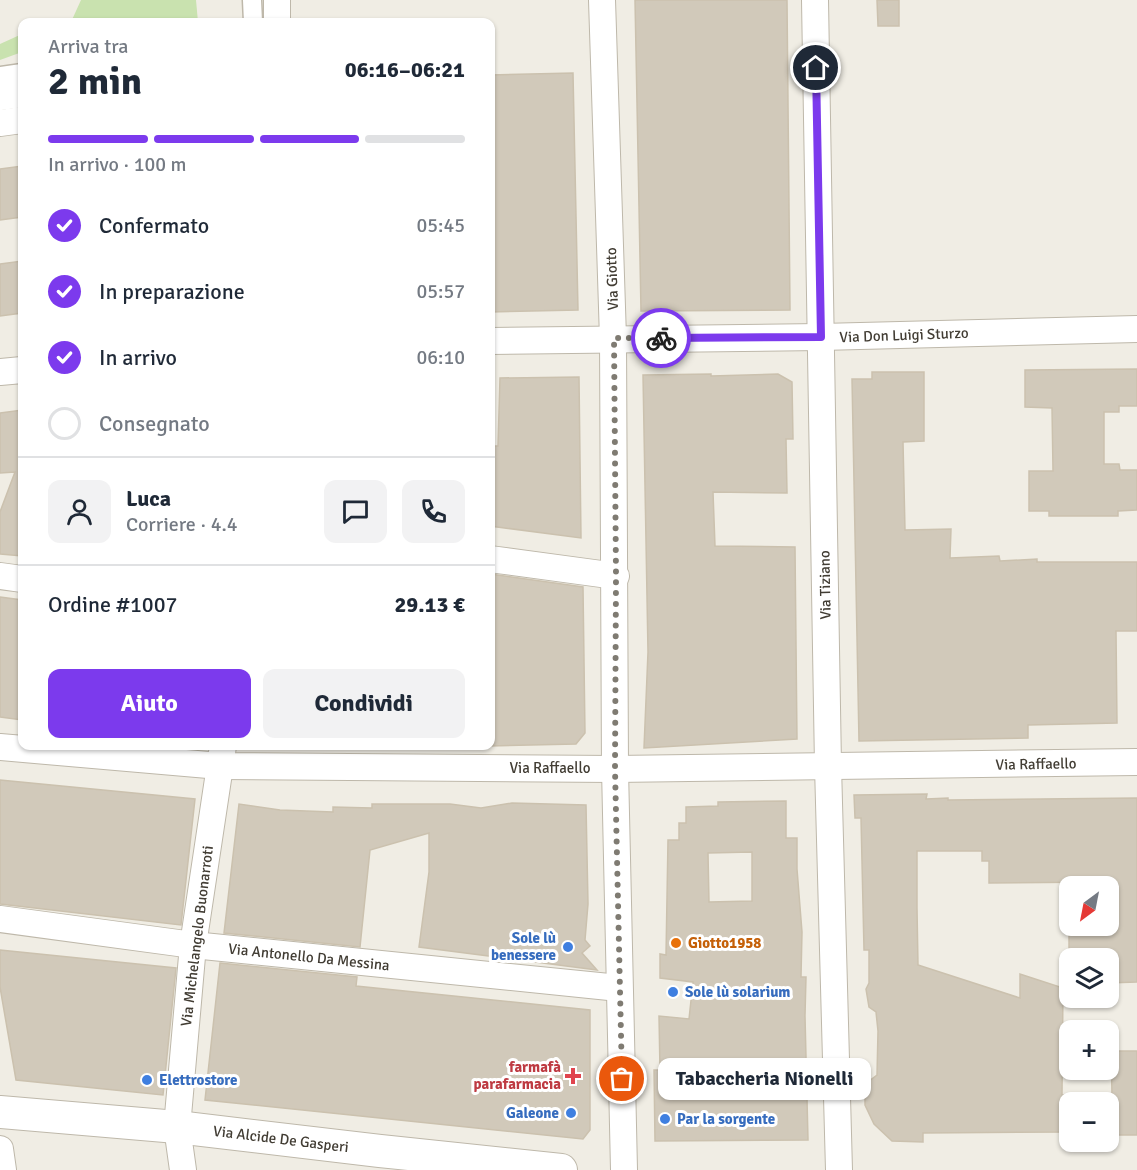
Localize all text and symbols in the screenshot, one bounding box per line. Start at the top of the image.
text: Arriva tra [48,34,128,59]
pin [790,42,841,93]
icon: home [799,51,832,84]
text: 06:16–06:21 [345,56,465,83]
text: 2 min [48,57,142,105]
text: In arrivo · 100 m [48,152,186,177]
icon: check [48,209,81,242]
text: Confermato [99,212,209,239]
text: 05:45 [416,213,465,238]
street label: Via Giotto [602,247,622,311]
icon: check [48,275,81,308]
text: In preparazione [99,278,245,305]
text: 05:57 [416,279,465,304]
courier [631,308,691,368]
icon: bike [645,322,678,355]
street label: Via Don Luigi Sturzo [839,324,969,346]
icon: check [48,341,81,374]
text: In arrivo [99,344,177,371]
text: 06:10 [416,345,465,370]
text: Consegnato [99,410,210,437]
button: person [48,480,111,543]
button: chat [324,480,387,543]
button: phone [402,480,465,543]
text: Luca [126,485,171,512]
text: Corriere · 4.4 [126,512,238,537]
street label: Via Tiziano [815,550,835,620]
text: Ordine #1007 [48,591,177,618]
text: 29.13 € [394,591,465,618]
button: Aiuto [48,669,251,738]
button: Condividi [263,669,465,738]
street label: Via Raffaello [995,754,1077,774]
street label: Via Raffaello [509,759,591,777]
street label: Via Michelangelo Buonarroti [177,844,217,1028]
north arrow [1059,876,1119,936]
map controls [1059,876,1119,1152]
place label: Sole lù benessere [491,929,556,964]
place label: Giotto1958 [688,934,761,952]
marker: Giotto1958 [669,936,683,950]
street label: Via Antonello Da Messina [227,940,391,974]
marker: Sole lù benessere [561,940,575,954]
button: layers [1059,948,1119,1008]
place label: Sole lù solarium [685,983,791,1001]
marker: Sole lù solarium [666,985,680,999]
button: + [1059,1020,1119,1080]
pin [596,1053,647,1104]
place label: farmafà parafarmacia [473,1058,561,1093]
callout: Tabaccheria Nionelli [658,1058,871,1100]
icon: bag [605,1062,638,1095]
text: Tabaccheria Nionelli [676,1066,853,1091]
marker: farmafà parafarmacia [566,1069,580,1083]
place label: Elettrostore [159,1071,238,1089]
marker: Elettrostore [140,1073,154,1087]
button: − [1059,1092,1119,1152]
place label: Galeone [506,1104,559,1122]
marker: Galeone [564,1106,578,1120]
place label: Par la sorgente [677,1110,775,1128]
marker: Par la sorgente [658,1112,672,1126]
street label: Via Alcide De Gasperi [212,1122,350,1156]

